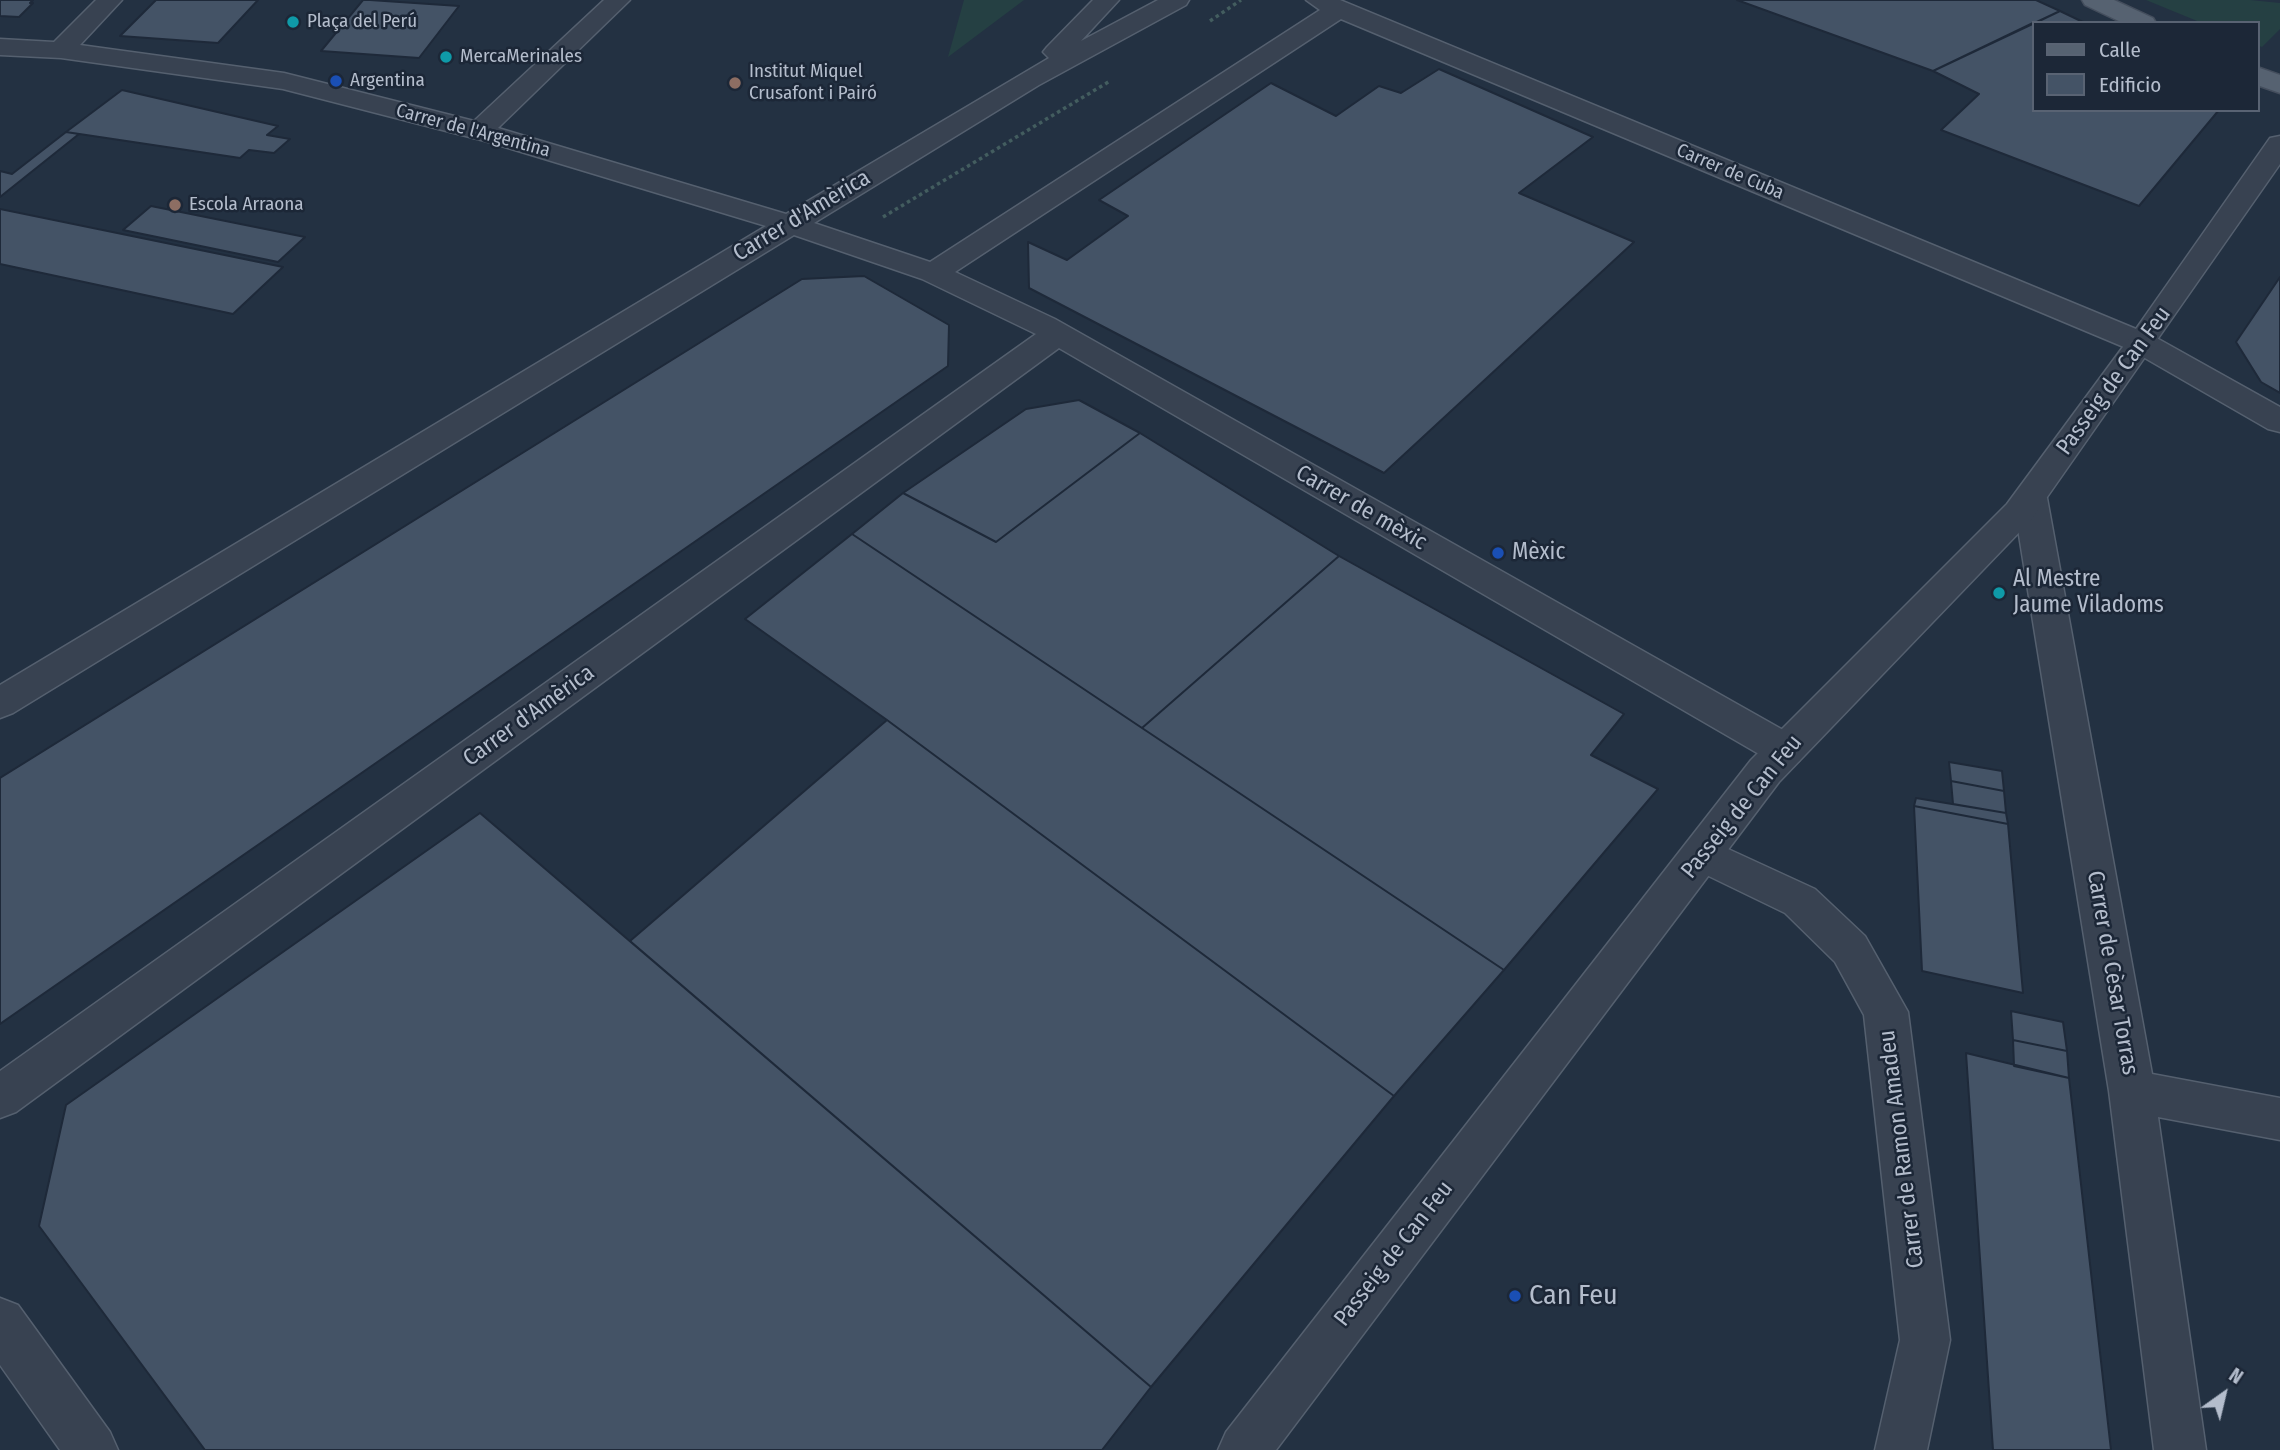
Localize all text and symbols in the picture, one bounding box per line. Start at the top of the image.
place label: Plaça del Perú [307,11,417,33]
marker: Plaça del Perú [285,14,301,30]
legend [2032,21,2259,112]
text: Calle [2099,37,2141,63]
place label: MercaMerinales [460,46,582,68]
marker: MercaMerinales [438,49,454,65]
place label: Institut Miquel Crusafont i Pairó [749,61,877,105]
place label: Argentina [350,70,425,92]
text: Edificio [2099,72,2161,98]
marker: Argentina [328,73,344,89]
marker: Institut Miquel Crusafont i Pairó [727,75,743,91]
street label: Carrer de l'Argentina [393,99,553,163]
street label: Carrer de Cuba [1673,139,1787,205]
street label: Carrer d'Amèrica [728,164,876,268]
place label: Escola Arraona [189,194,304,216]
marker: Escola Arraona [167,197,183,213]
street label: Passeig de Can Feu [2051,301,2177,461]
street label: Carrer de mèxic [1291,459,1431,557]
place label: Mèxic [1512,539,1565,567]
marker: Mèxic [1490,545,1506,561]
place label: Al Mestre Jaume Viladoms [2013,566,2164,620]
marker: Al Mestre Jaume Viladoms [1991,585,2007,601]
street label: Carrer d'Amèrica [458,659,600,773]
street label: Passeig de Can Feu [1676,730,1808,884]
street label: Carrer de Cèsar Torras [2080,869,2144,1077]
street label: Carrer de Ramon Amadeu [1874,1028,1930,1270]
street label: Passeig de Can Feu [1329,1176,1459,1332]
place label: Can Feu [1529,1279,1618,1313]
marker: Can Feu [1507,1288,1523,1304]
north arrow [2189,1359,2259,1429]
text: N [2225,1363,2247,1389]

